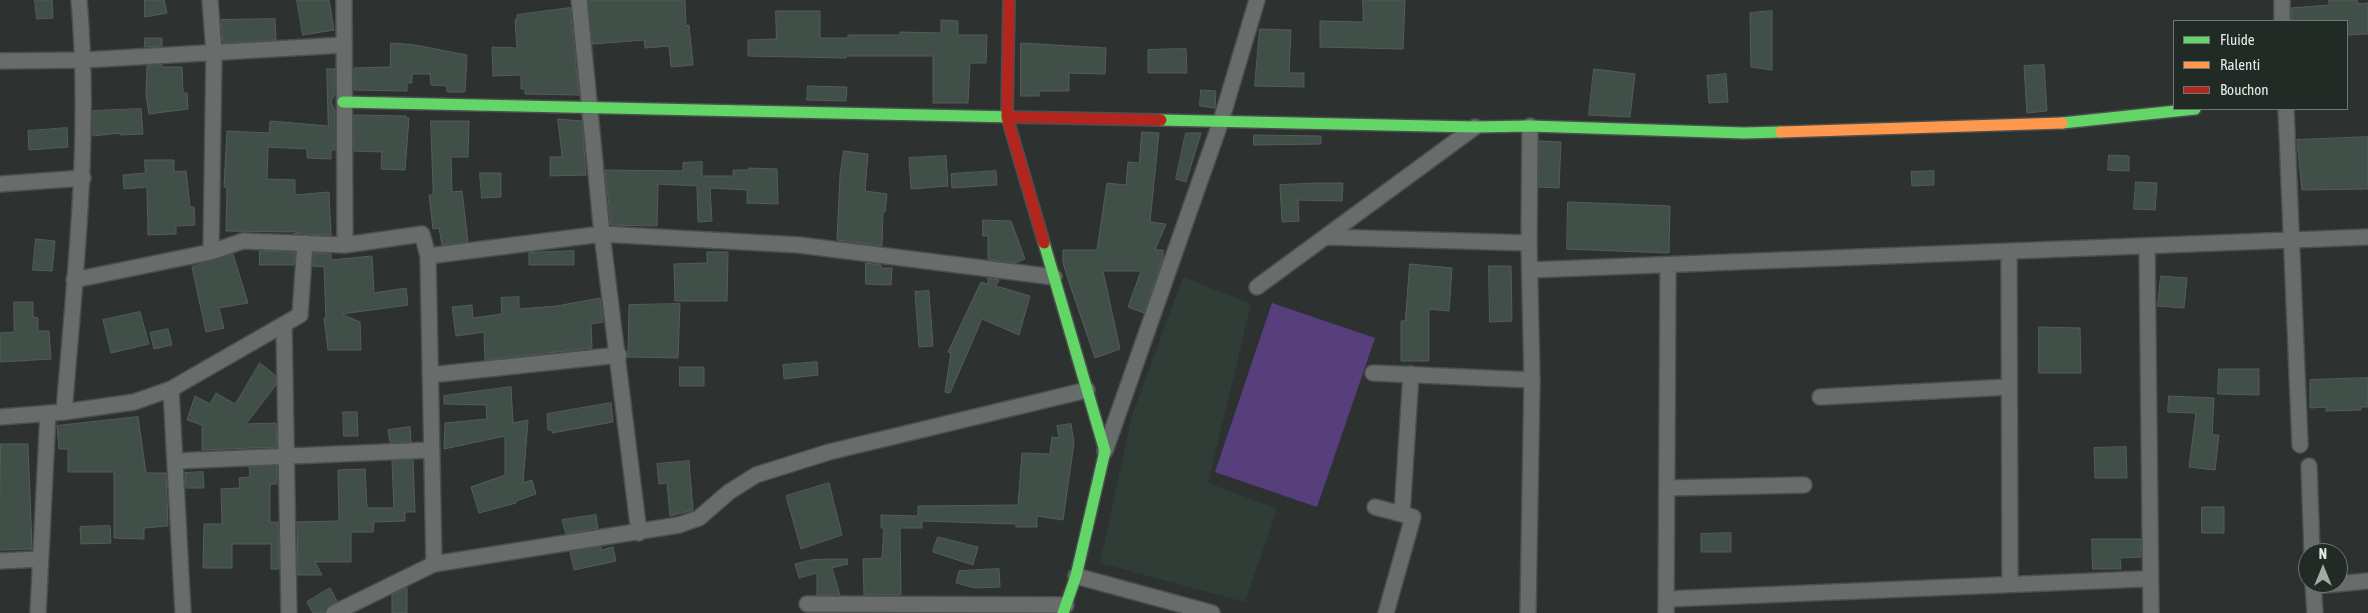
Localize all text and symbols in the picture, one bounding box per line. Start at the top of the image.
legend [2173,20,2348,110]
text: Fluide [2220,31,2255,48]
text: Ralenti [2220,56,2260,73]
text: Bouchon [2220,81,2269,98]
north arrow [2298,543,2348,593]
text: N [2319,546,2327,562]

